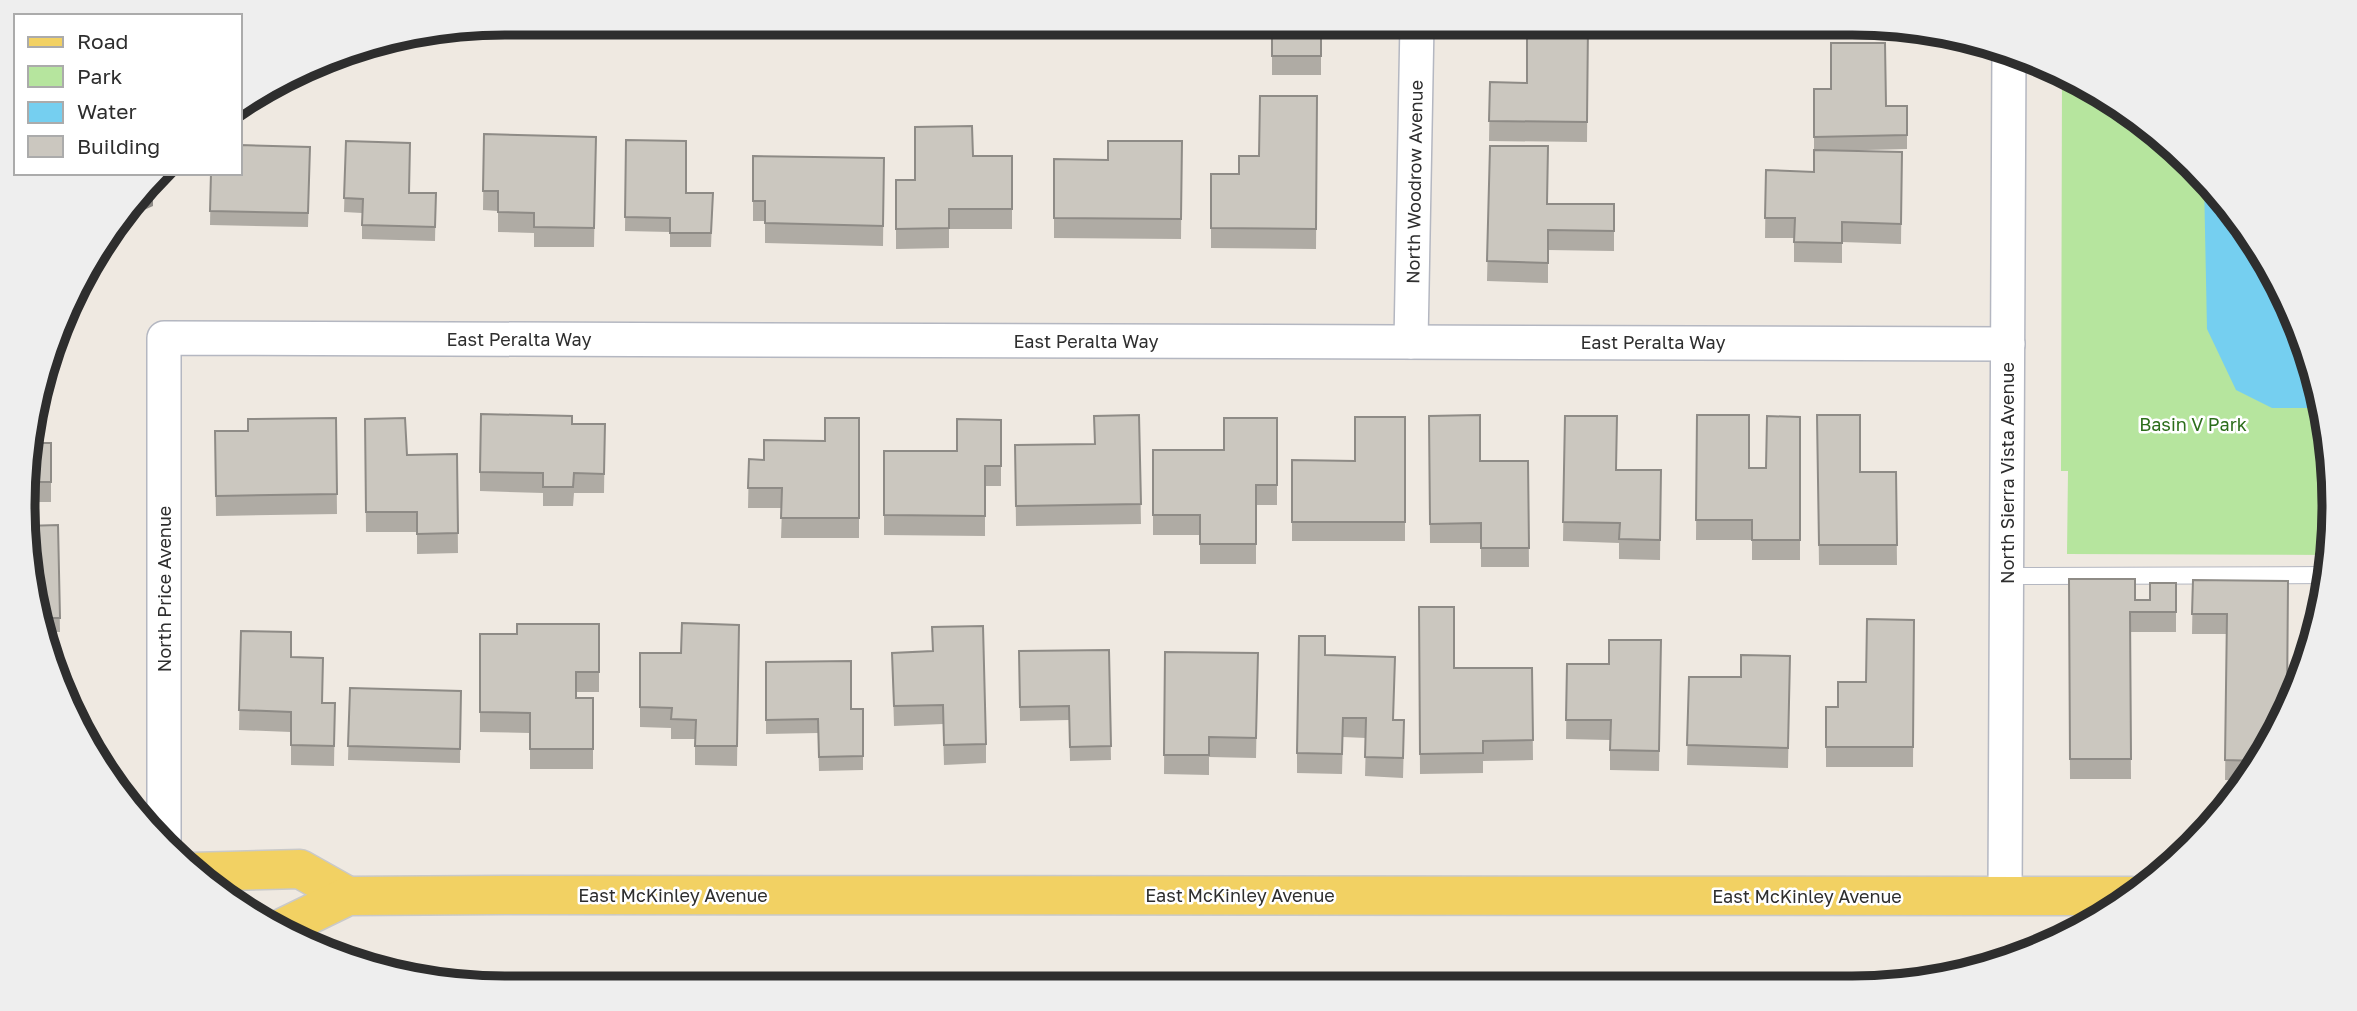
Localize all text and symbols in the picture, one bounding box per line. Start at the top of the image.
legend [14,14,242,175]
text: Road [77,28,128,54]
text: Park [77,63,123,89]
street label: North Woodrow Avenue [1401,80,1427,284]
text: Water [77,98,137,124]
text: Building [77,133,160,159]
street label: East Peralta Way [447,328,592,350]
street label: East Peralta Way [1014,330,1159,352]
street label: East Peralta Way [1581,331,1726,353]
street label: North Sierra Vista Avenue [1996,362,2018,584]
park label: Basin V Park [2139,413,2247,435]
street label: North Price Avenue [153,506,175,672]
street label: East McKinley Avenue [578,884,768,906]
street label: East McKinley Avenue [1145,884,1335,906]
street label: East McKinley Avenue [1712,885,1902,907]

